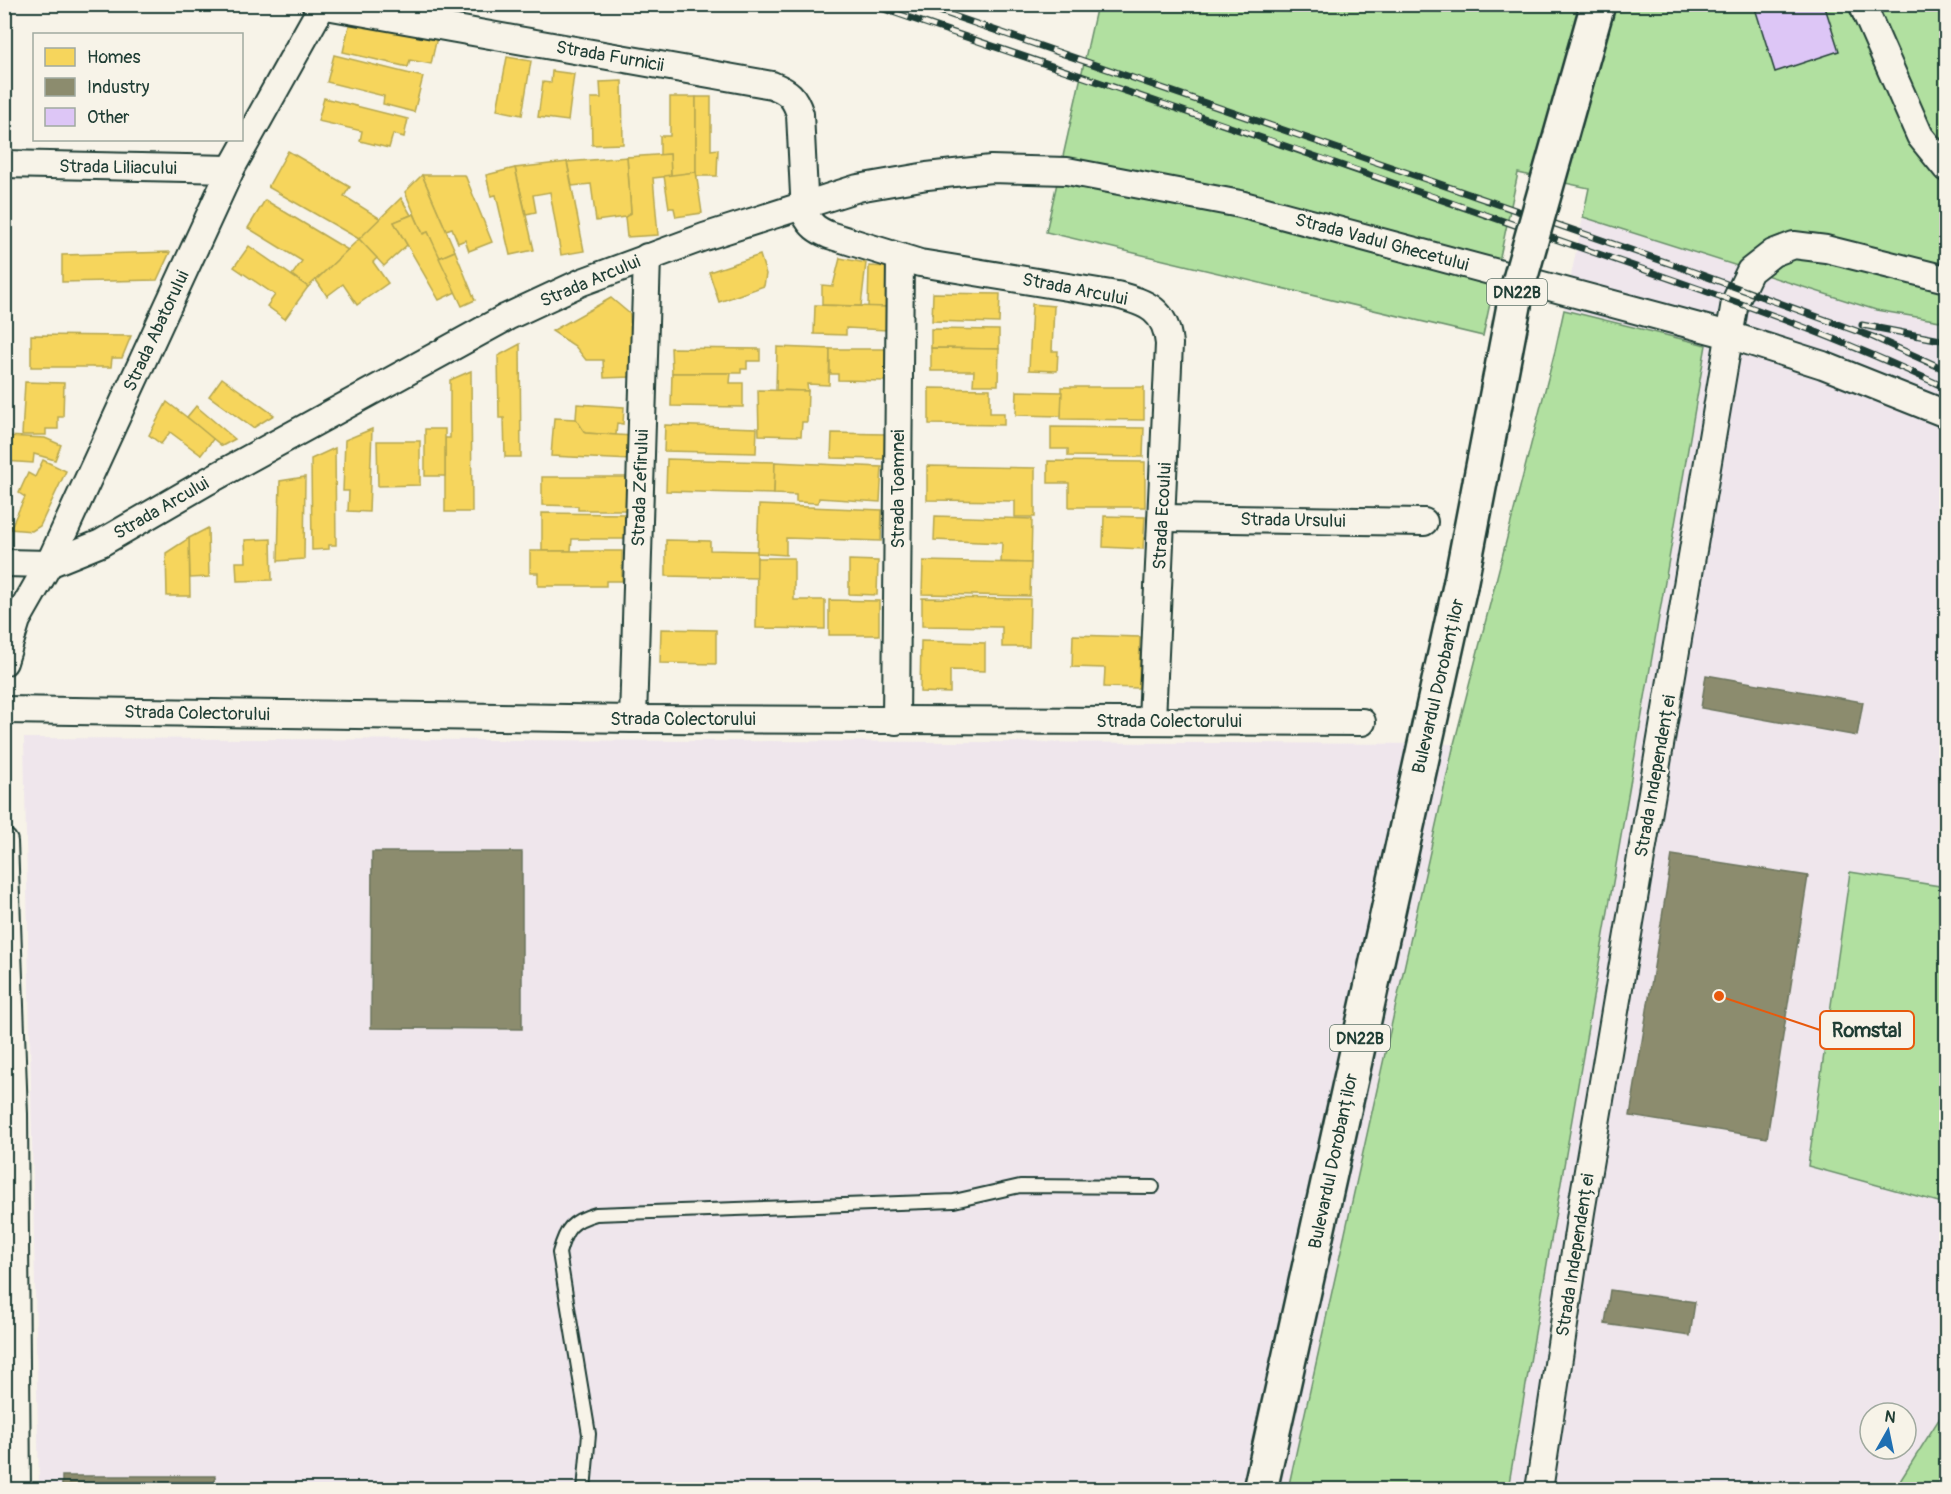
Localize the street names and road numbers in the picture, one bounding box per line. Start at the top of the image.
street label: Strada Furnicii [554,36,666,77]
street label: Strada Liliacului [59,155,177,180]
street label: Strada Vadul Ghecetului [1292,208,1471,277]
street label: Strada Arcului [537,250,644,313]
street label: Strada Abatorului [118,267,195,395]
street label: Strada Arcului [1020,268,1129,311]
road number: DN22B [1487,279,1547,305]
street label: Strada Zefirului [627,429,654,547]
street label: Strada Toamnei [887,429,910,549]
street label: Strada Ecoului [1148,462,1177,570]
street label: Strada Arcului [109,472,213,545]
street label: Strada Ursului [1240,508,1346,533]
street label: Bulevardul Dorobanților [1407,596,1470,776]
street label: Strada Independenței [1630,693,1681,859]
street label: Strada Colectorului [124,701,270,726]
street label: Strada Colectorului [610,708,756,731]
street label: Strada Colectorului [1096,710,1242,733]
road number: DN22B [1330,1025,1390,1051]
street label: Bulevardul Dorobanților [1304,1071,1363,1251]
street label: Strada Independenței [1551,1172,1600,1338]

